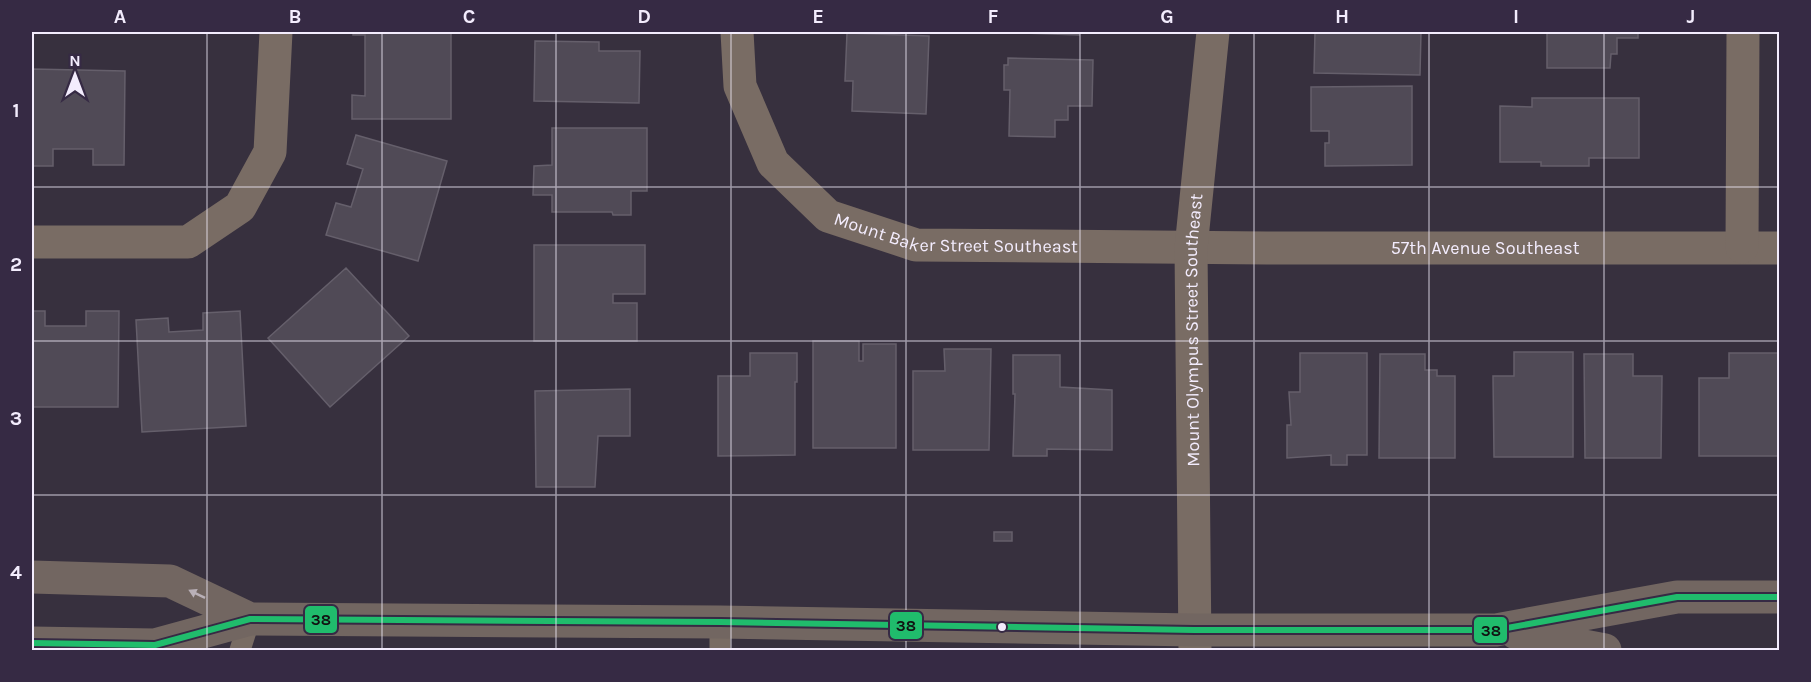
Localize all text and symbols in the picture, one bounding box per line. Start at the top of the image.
text: A [114,5,127,28]
text: B [289,5,301,28]
text: C [463,5,475,28]
text: D [637,5,651,28]
text: E [812,5,824,28]
text: F [988,5,999,28]
text: G [1160,5,1174,28]
text: H [1335,5,1349,28]
text: I [1513,5,1519,28]
text: J [1687,5,1695,28]
north arrow [45,45,105,105]
text: N [69,51,81,70]
text: 1 [12,99,20,122]
street label: Mount Olympus Street Southeast [1180,192,1208,467]
street label: Mount Baker Street Southeast [831,208,1078,257]
street label: 57th Avenue Southeast [1391,237,1580,259]
text: 2 [10,253,22,276]
text: 3 [10,407,22,430]
text: 4 [10,561,22,584]
one-way arrow [189,589,206,598]
line badge: 38 [304,605,338,634]
text: 38 [311,610,331,629]
line badge: 38 [889,611,923,640]
text: 38 [896,616,916,635]
line badge: 38 [1473,616,1508,644]
unlabelled marker [996,621,1008,633]
text: 38 [1481,621,1501,640]

